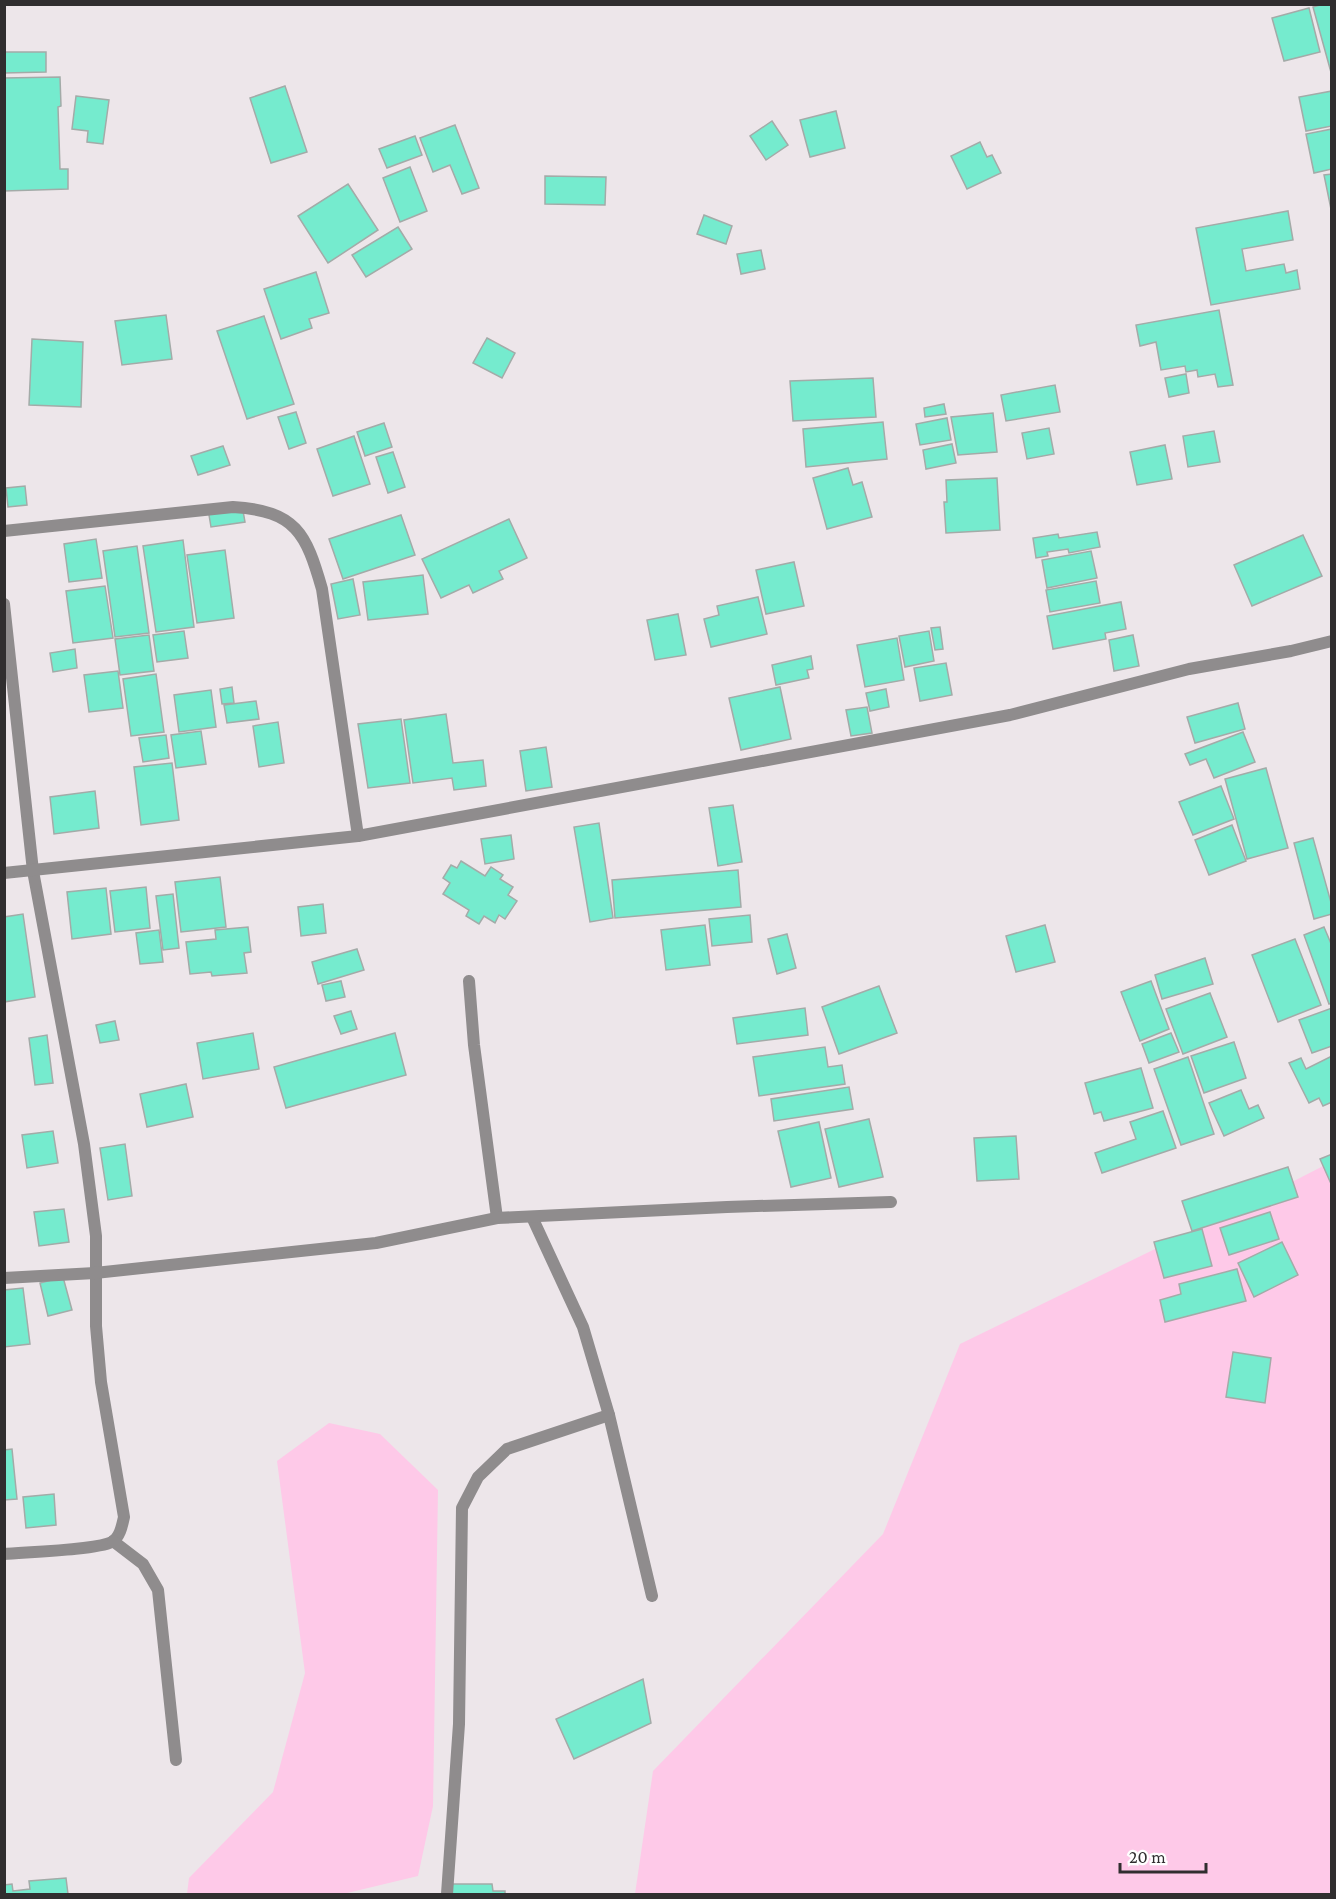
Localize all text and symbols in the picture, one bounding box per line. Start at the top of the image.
scale bar [1120,1836,1206,1874]
text: 20 m [1129,1847,1166,1867]

